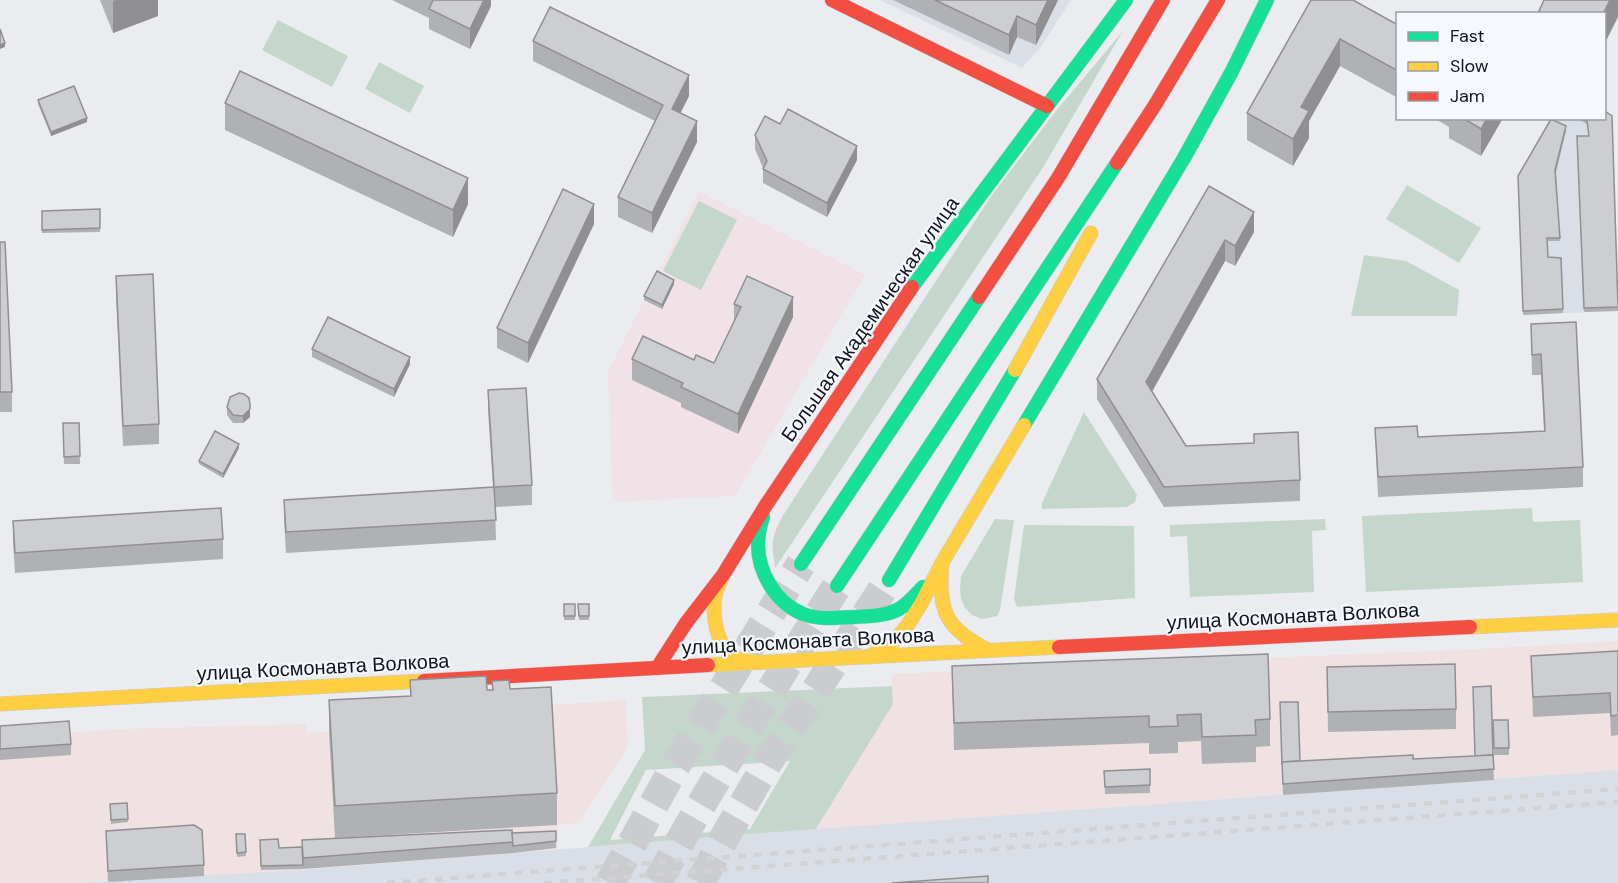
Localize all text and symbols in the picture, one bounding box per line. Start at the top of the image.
legend [1396,12,1606,120]
text: Fast [1450,24,1485,48]
text: Slow [1450,54,1489,78]
text: Jam [1450,84,1485,108]
street label: Большая Академическая улица [775,191,965,447]
street label: улица Космонавта Волкова [1166,596,1421,636]
street label: улица Космонавта Волкова [681,621,936,661]
street label: улица Космонавта Волкова [196,647,451,687]

